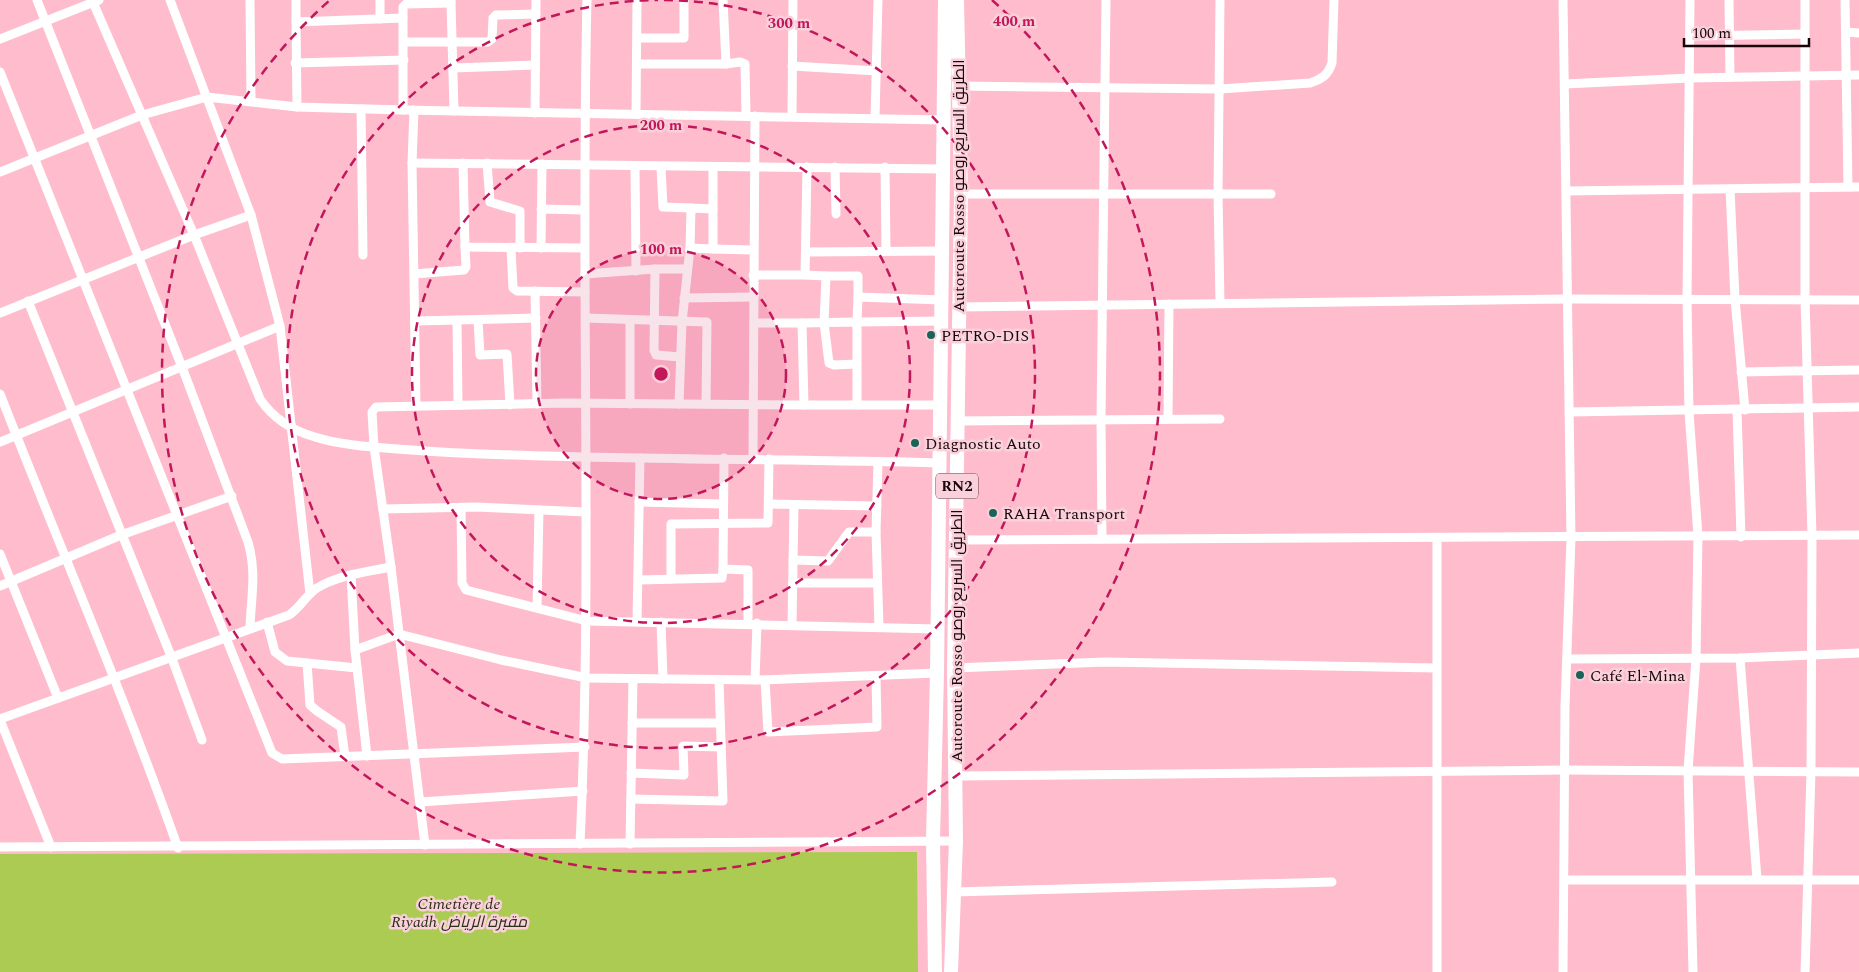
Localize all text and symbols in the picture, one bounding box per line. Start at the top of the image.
text: 400 m [993,10,1036,33]
text: 300 m [768,12,811,35]
scale bar [1684,15,1809,47]
text: 100 m [1692,22,1731,45]
street label: Autoroute Rosso الطريق السريع روصو [947,59,971,313]
text: 200 m [640,114,683,137]
text: 100 m [640,238,683,261]
place label: PETRO-DIS [941,324,1029,348]
marker: PETRO-DIS [925,329,937,341]
centre of rings [652,365,670,383]
place label: Diagnostic Auto [925,432,1041,456]
marker: Diagnostic Auto [909,437,921,449]
road number: RN2 [936,474,978,498]
place label: RAHA Transport [1003,502,1126,526]
marker: RAHA Transport [987,507,999,519]
street label: Autoroute Rosso الطريق السريع روصو [945,509,969,763]
place label: Café El-Mina [1590,664,1685,688]
marker: Café El-Mina [1574,669,1586,681]
park label: Cimetière de Riyadh مقبرة الرياض [391,892,528,934]

